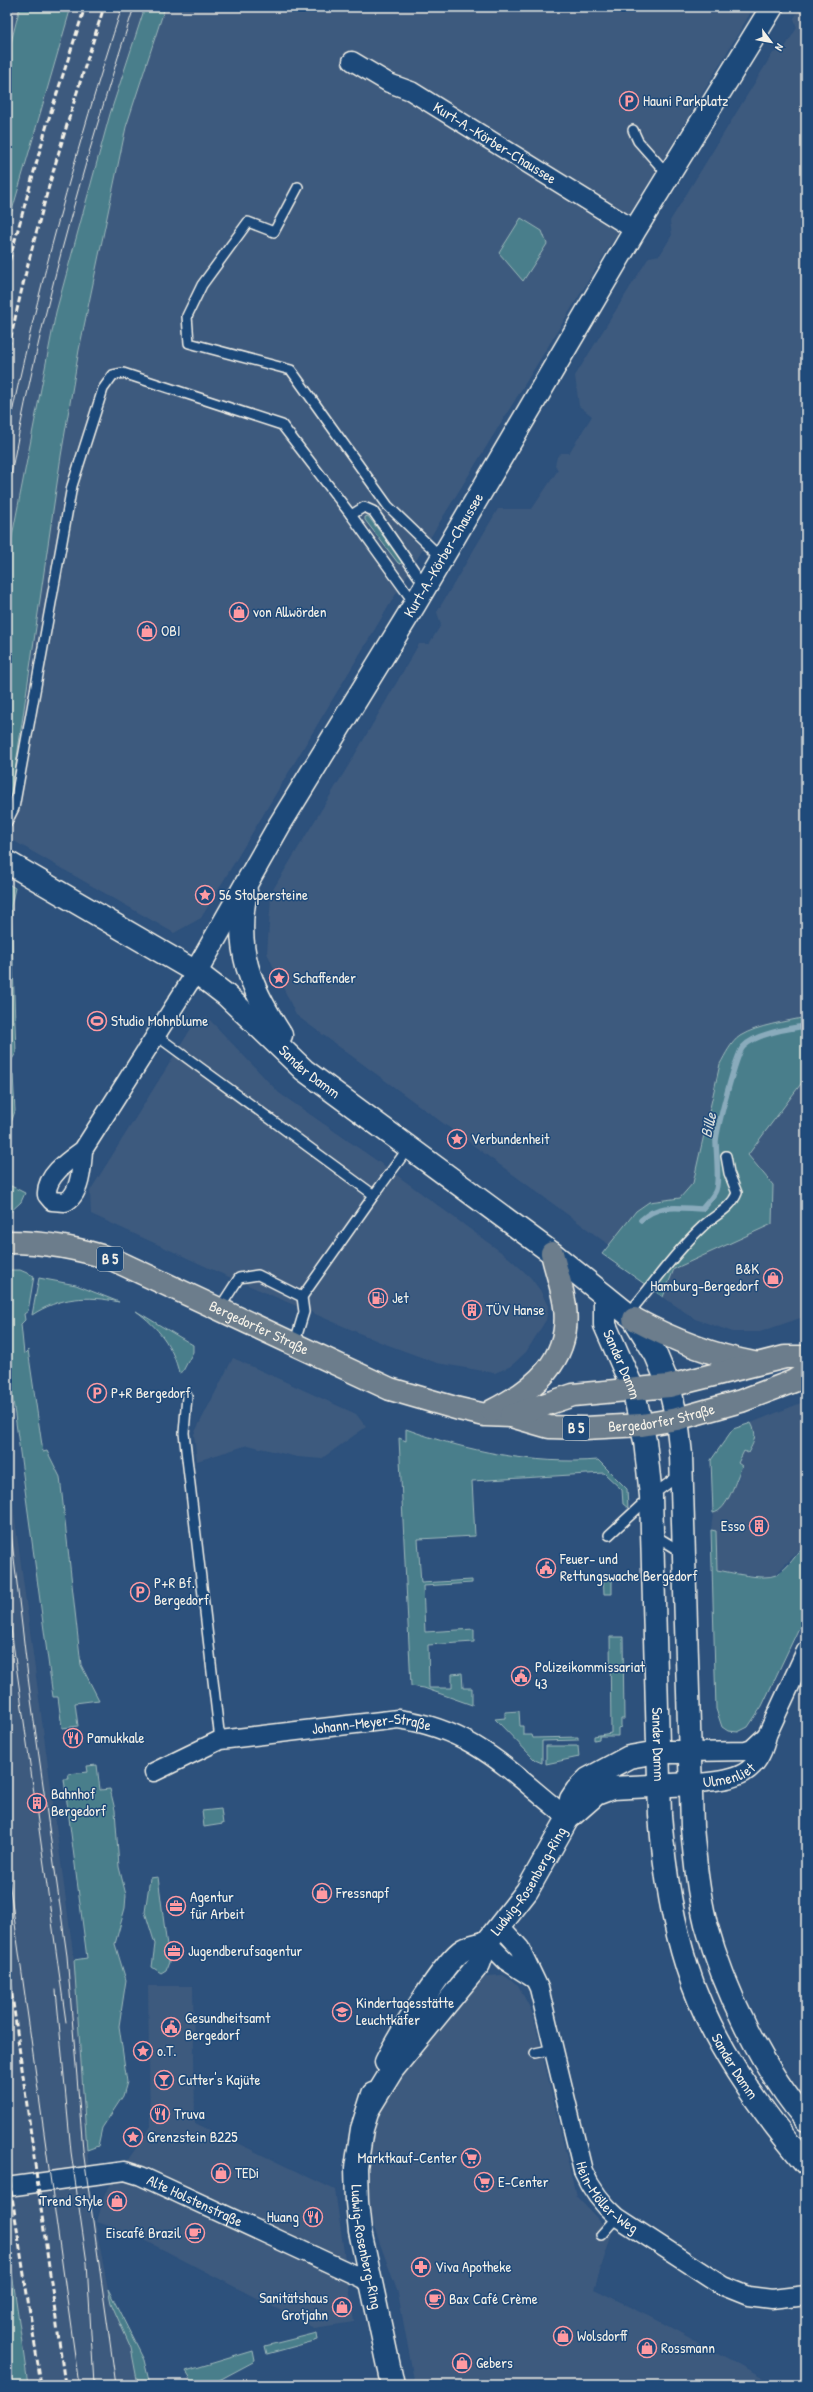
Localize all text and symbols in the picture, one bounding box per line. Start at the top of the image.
north arrow [751,22,791,62]
text: N [772,41,787,54]
parking icon: Hauni Parkplatz [618,90,640,112]
place label: Hauni Parkplatz [643,90,729,111]
street label: Kurt-A.-Körber-Chaussee [429,96,561,189]
street label: Kurt-A.-Körber-Chaussee [398,489,488,621]
shop icon: von Allwörden [228,601,250,623]
place label: von Allwörden [253,601,327,622]
shop icon: OBI [136,620,158,642]
place label: OBI [161,620,180,641]
place icon: 56 Stolpersteine [194,884,216,906]
place label: 56 Stolpersteine [219,884,308,905]
place icon: Schaffender [268,967,290,989]
place label: Schaffender [293,967,356,988]
sports icon: Studio Mohnblume [86,1010,108,1032]
place label: Studio Mohnblume [111,1010,208,1031]
street label: Sander Damm [274,1040,345,1103]
water label: Bille [694,1110,722,1140]
place icon: Verbundenheit [446,1128,468,1150]
place label: Verbundenheit [471,1128,550,1149]
road number: B 5 [97,1247,123,1271]
place label: B&K Hamburg-Bergedorf [650,1258,760,1296]
shop icon: B&K Hamburg-Bergedorf [762,1267,784,1289]
fuel station icon: Jet [367,1287,389,1309]
place label: Jet [392,1287,410,1308]
street label: Bergedorfer Straße [206,1295,313,1360]
building icon: TÜV Hanse [461,1299,483,1321]
place label: TÜV Hanse [486,1299,545,1320]
street label: Sander Damm [598,1326,646,1401]
parking icon: P+R Bergedorf [86,1382,108,1404]
place label: P+R Bergedorf [111,1382,191,1403]
street label: Bergedorfer Straße [608,1398,717,1437]
road number: B 5 [563,1416,589,1440]
place label: Esso [721,1515,745,1536]
building icon: Esso [748,1515,770,1537]
place label: Feuer- und Rettungswache Bergedorf [559,1548,698,1586]
public building icon: Feuer- und Rettungswache Bergedorf [535,1557,557,1579]
place label: P+R Bf. Bergedorf [154,1572,210,1610]
parking icon: P+R Bf. Bergedorf [129,1581,151,1603]
place label: Polizeikommissariat 43 [535,1656,646,1694]
public building icon: Polizeikommissariat 43 [510,1665,532,1687]
street label: Sander Damm [647,1707,670,1782]
street label: Johann-Meyer-Straße [311,1708,434,1739]
restaurant icon: Pamukkale [62,1727,84,1749]
place label: Pamukkale [87,1727,145,1748]
street label: Ulmenliet [702,1757,760,1793]
place label: Bahnhof Bergedorf [51,1783,107,1821]
building icon: Bahnhof Bergedorf [26,1792,48,1814]
street label: Ludwig-Rosenberg-Ring [485,1822,571,1940]
shop icon: Fressnapf [311,1882,333,1904]
place label: Fressnapf [335,1882,390,1903]
place label: Agentur für Arbeit [190,1886,245,1924]
office icon: Agentur für Arbeit [165,1895,187,1917]
office icon: Jugendberufsagentur [163,1940,185,1962]
place label: Jugendberufsagentur [188,1940,302,1961]
place label: Kindertagesstätte Leuchtkäfer [356,1992,454,2030]
school or university icon: Kindertagesstätte Leuchtkäfer [331,2001,353,2023]
place label: Gesundheitsamt Bergedorf [185,2007,271,2045]
public building icon: Gesundheitsamt Bergedorf [160,2016,182,2038]
street label: Sander Damm [707,2029,764,2103]
place icon: o.T. [132,2040,154,2062]
place label: o.T. [157,2040,177,2061]
bar icon: Cutter's Kajüte [153,2069,175,2091]
place label: Cutter's Kajüte [178,2069,260,2090]
restaurant icon: Truva [149,2103,171,2125]
place label: Truva [174,2103,205,2124]
place icon: Grenzstein B225 [122,2126,144,2148]
place label: Grenzstein B225 [147,2126,238,2147]
place label: Marktkauf-Center [358,2147,457,2168]
supermarket icon: Marktkauf-Center [460,2147,482,2169]
street label: Hein-Möller-Weg [571,2159,643,2238]
shop icon: TEDi [210,2162,232,2184]
place label: TEDi [235,2162,259,2183]
street label: Alte Holstenstraße [144,2169,246,2232]
supermarket icon: E-Center [473,2171,495,2193]
place label: E-Center [498,2171,549,2192]
street label: Ludwig-Rosenberg-Ring [346,2184,388,2311]
place label: Trend Style [40,2190,103,2211]
shop icon: Trend Style [106,2190,128,2212]
place label: Huang [267,2206,299,2227]
restaurant icon: Huang [302,2206,324,2228]
place label: Eiscafé Brazil [106,2222,181,2243]
cafe icon: Eiscafé Brazil [184,2222,206,2244]
pharmacy icon: Viva Apotheke [410,2256,432,2278]
place label: Viva Apotheke [435,2256,512,2277]
place label: Sanitätshaus Grotjahn [259,2287,328,2325]
cafe icon: Bax Café Crème [424,2288,446,2310]
place label: Bax Café Crème [449,2288,538,2309]
shop icon: Sanitätshaus Grotjahn [331,2296,353,2318]
shop icon: Wolsdorff [552,2325,574,2347]
place label: Wolsdorff [577,2325,628,2346]
shop icon: Rossmann [636,2337,658,2359]
place label: Rossmann [661,2337,715,2358]
shop icon: Gebers [451,2352,473,2374]
place label: Gebers [476,2352,513,2373]

